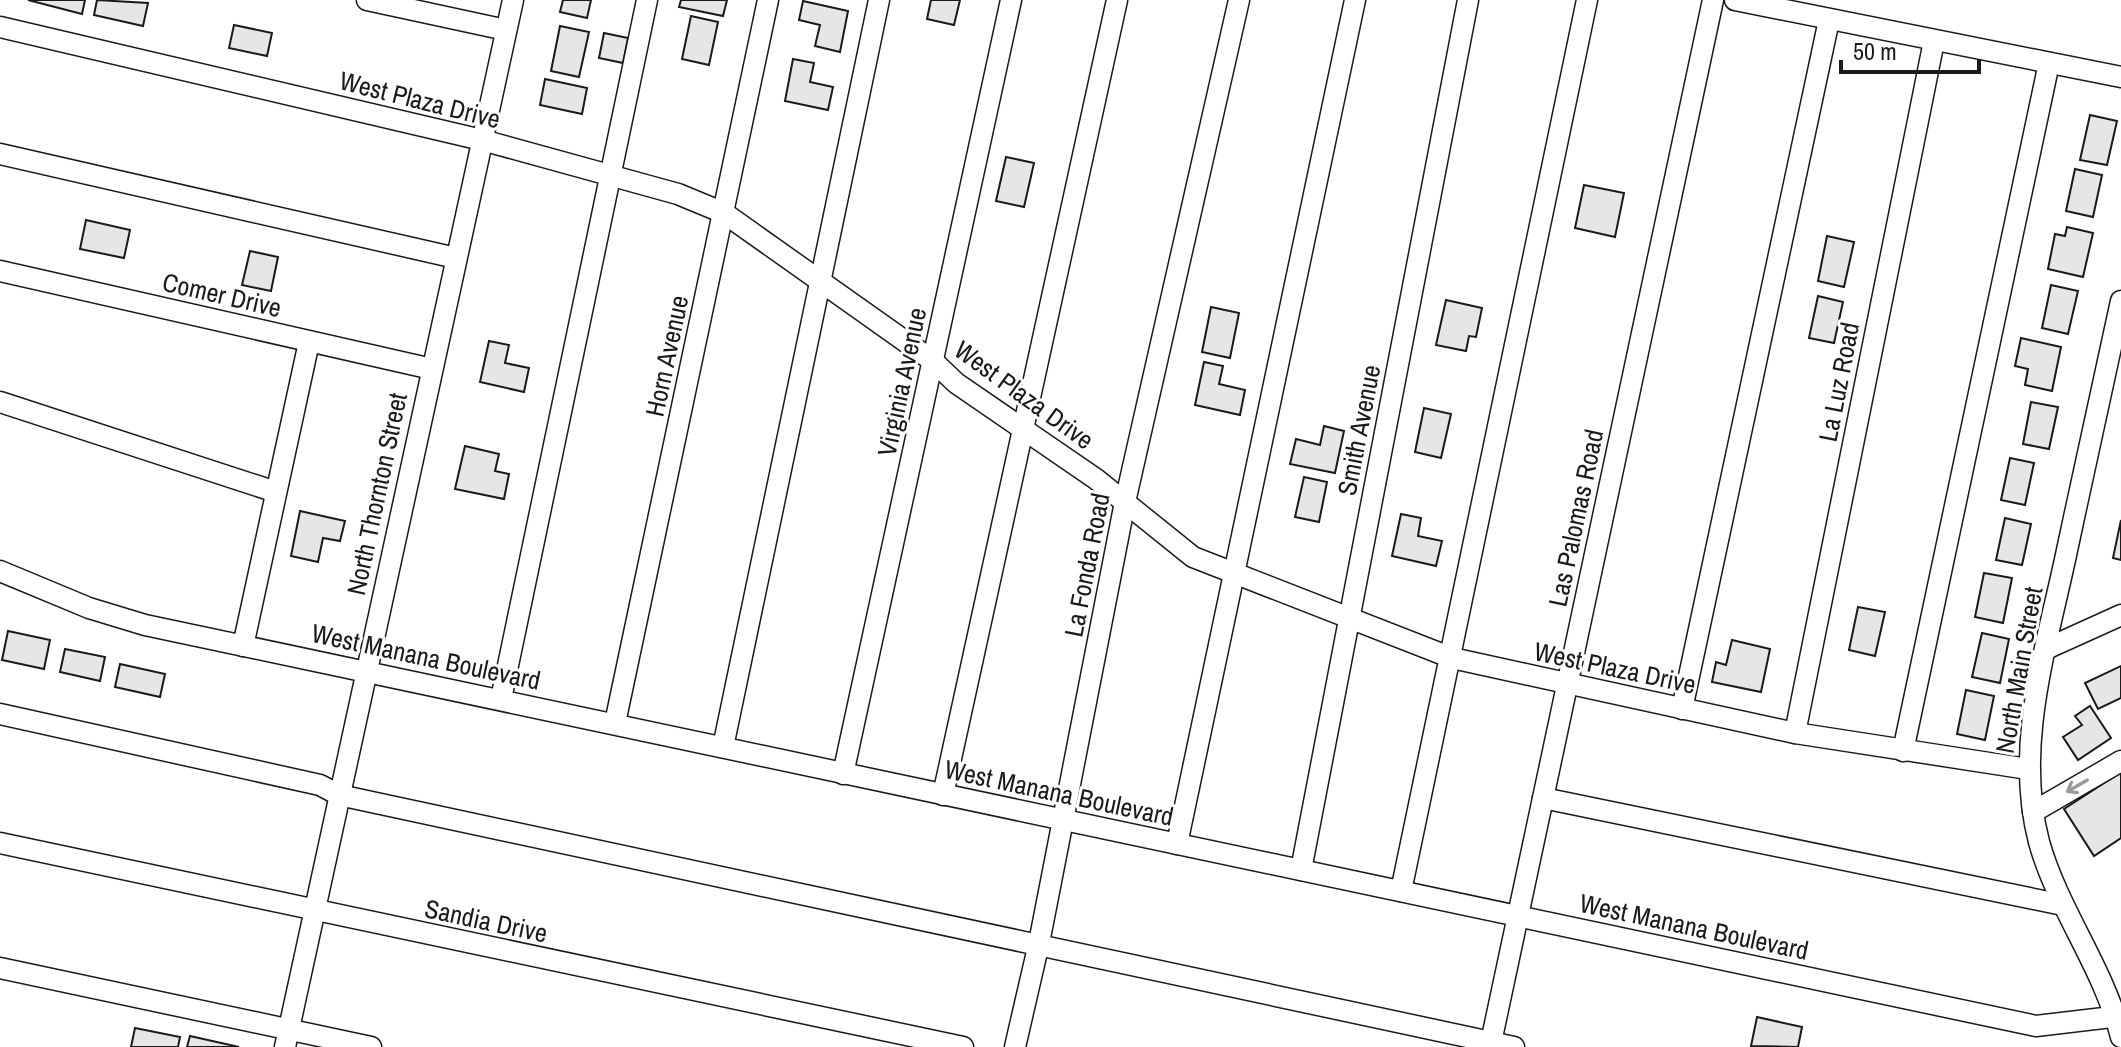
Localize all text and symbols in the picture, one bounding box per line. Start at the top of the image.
scale bar [1841,24,1979,74]
text: 50 m [1853,35,1897,67]
street label: West Plaza Drive [336,63,504,136]
street label: Comer Drive [159,264,285,325]
street label: Horn Avenue [637,292,696,420]
street label: Virginia Avenue [869,304,934,459]
street label: La Luz Road [1810,319,1867,445]
street label: West Plaza Drive [948,332,1101,457]
street label: Smith Avenue [1329,362,1388,498]
street label: North Thornton Street [338,390,415,598]
street label: Las Palomas Road [1540,426,1611,610]
street label: La Fonda Road [1055,490,1118,640]
street label: North Main Street [1987,584,2050,756]
street label: West Manana Boulevard [308,615,544,698]
street label: West Plaza Drive [1531,633,1699,702]
street label: West Manana Boulevard [941,751,1177,834]
one-way arrow [2066,778,2089,794]
street label: West Manana Boulevard [1576,885,1812,968]
street label: Sandia Drive [422,890,551,951]

